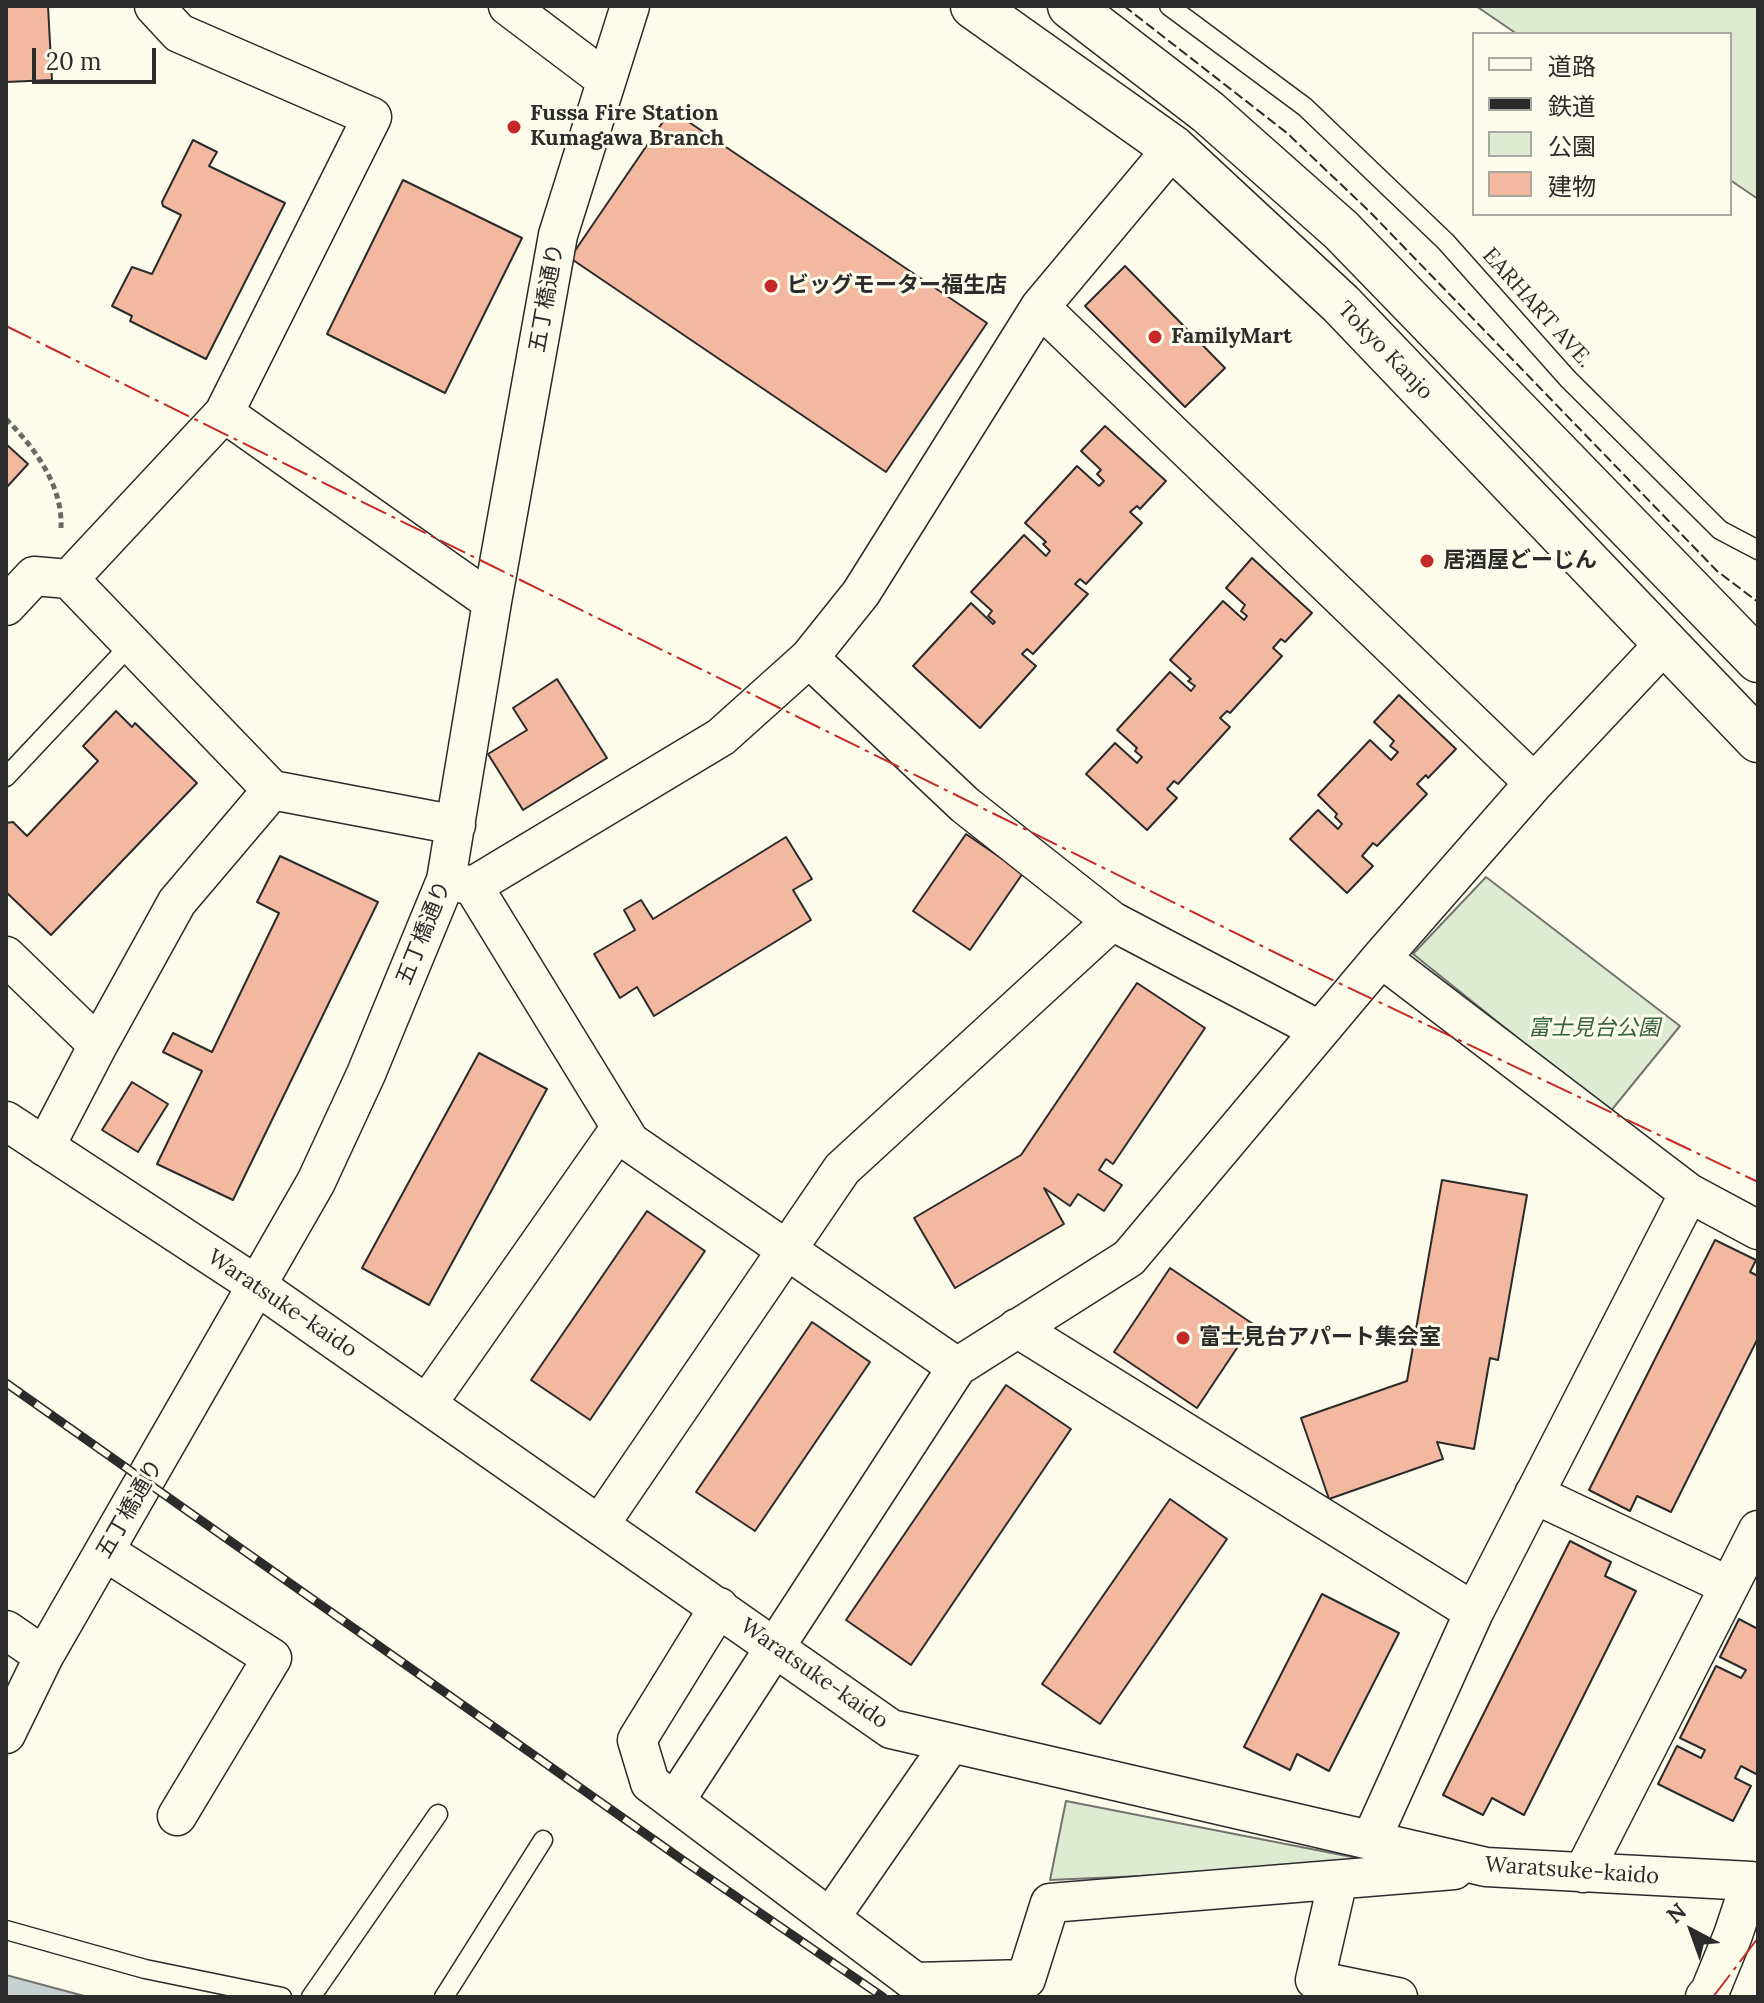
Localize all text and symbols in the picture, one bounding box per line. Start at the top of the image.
scale bar [36,32,160,82]
legend [1472,32,1732,216]
text: 20 m [46,46,102,77]
text: 道路 [1548,51,1596,82]
text: 鉄道 [1548,91,1596,122]
place label: Fussa Fire Station Kumagawa Branch [530,101,724,152]
marker: Fussa Fire Station Kumagawa Branch [505,118,523,136]
text: 公園 [1548,131,1596,162]
text: 建物 [1548,171,1596,202]
street label: 五丁橋通り [524,242,570,354]
street label: EARHART AVE. [1476,243,1598,373]
place label: ビッグモーター福生店 [787,273,1007,299]
marker: ビッグモーター福生店 [762,277,780,295]
street label: Tokyo Kanjo [1332,297,1438,405]
place label: FamilyMart [1171,324,1292,350]
marker: FamilyMart [1146,328,1164,346]
place label: 居酒屋どーじん [1443,548,1597,574]
marker: 居酒屋どーじん [1418,552,1436,570]
street label: 五丁橋通り [391,877,457,989]
park label: 富士見台公園 [1528,1016,1660,1042]
street label: Waratsuke-kaido [202,1244,362,1364]
place label: 富士見台アパート集会室 [1199,1325,1441,1351]
marker: 富士見台アパート集会室 [1174,1329,1192,1347]
street label: 五丁橋通り [91,1455,169,1563]
street label: Waratsuke-kaido [735,1613,893,1735]
street label: Waratsuke-kaido [1484,1852,1660,1890]
north arrow [1652,1891,1732,1971]
text: N [1661,1897,1692,1929]

